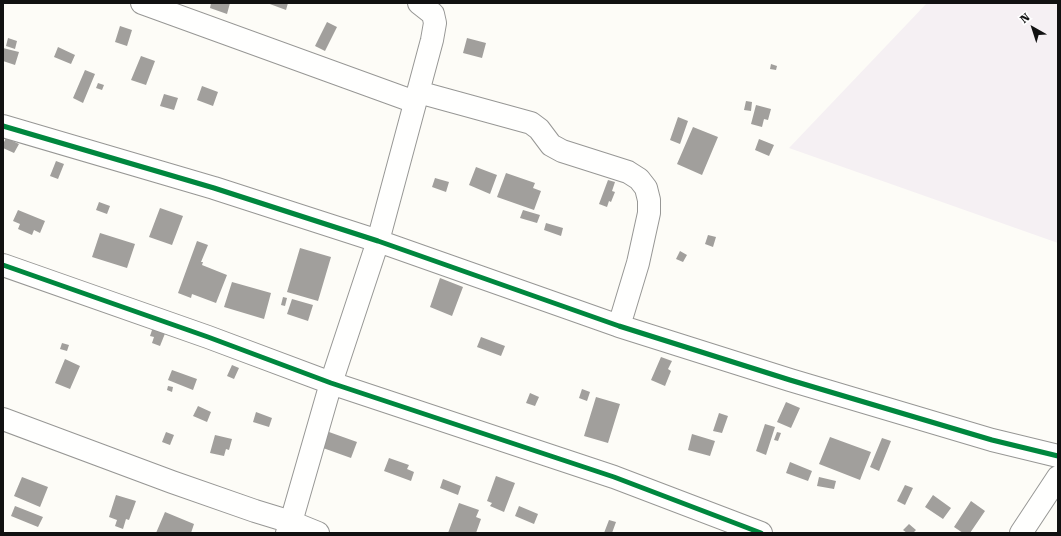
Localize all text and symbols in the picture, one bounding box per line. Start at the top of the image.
north arrow [1013,8,1053,48]
text: N [1018,11,1033,26]

